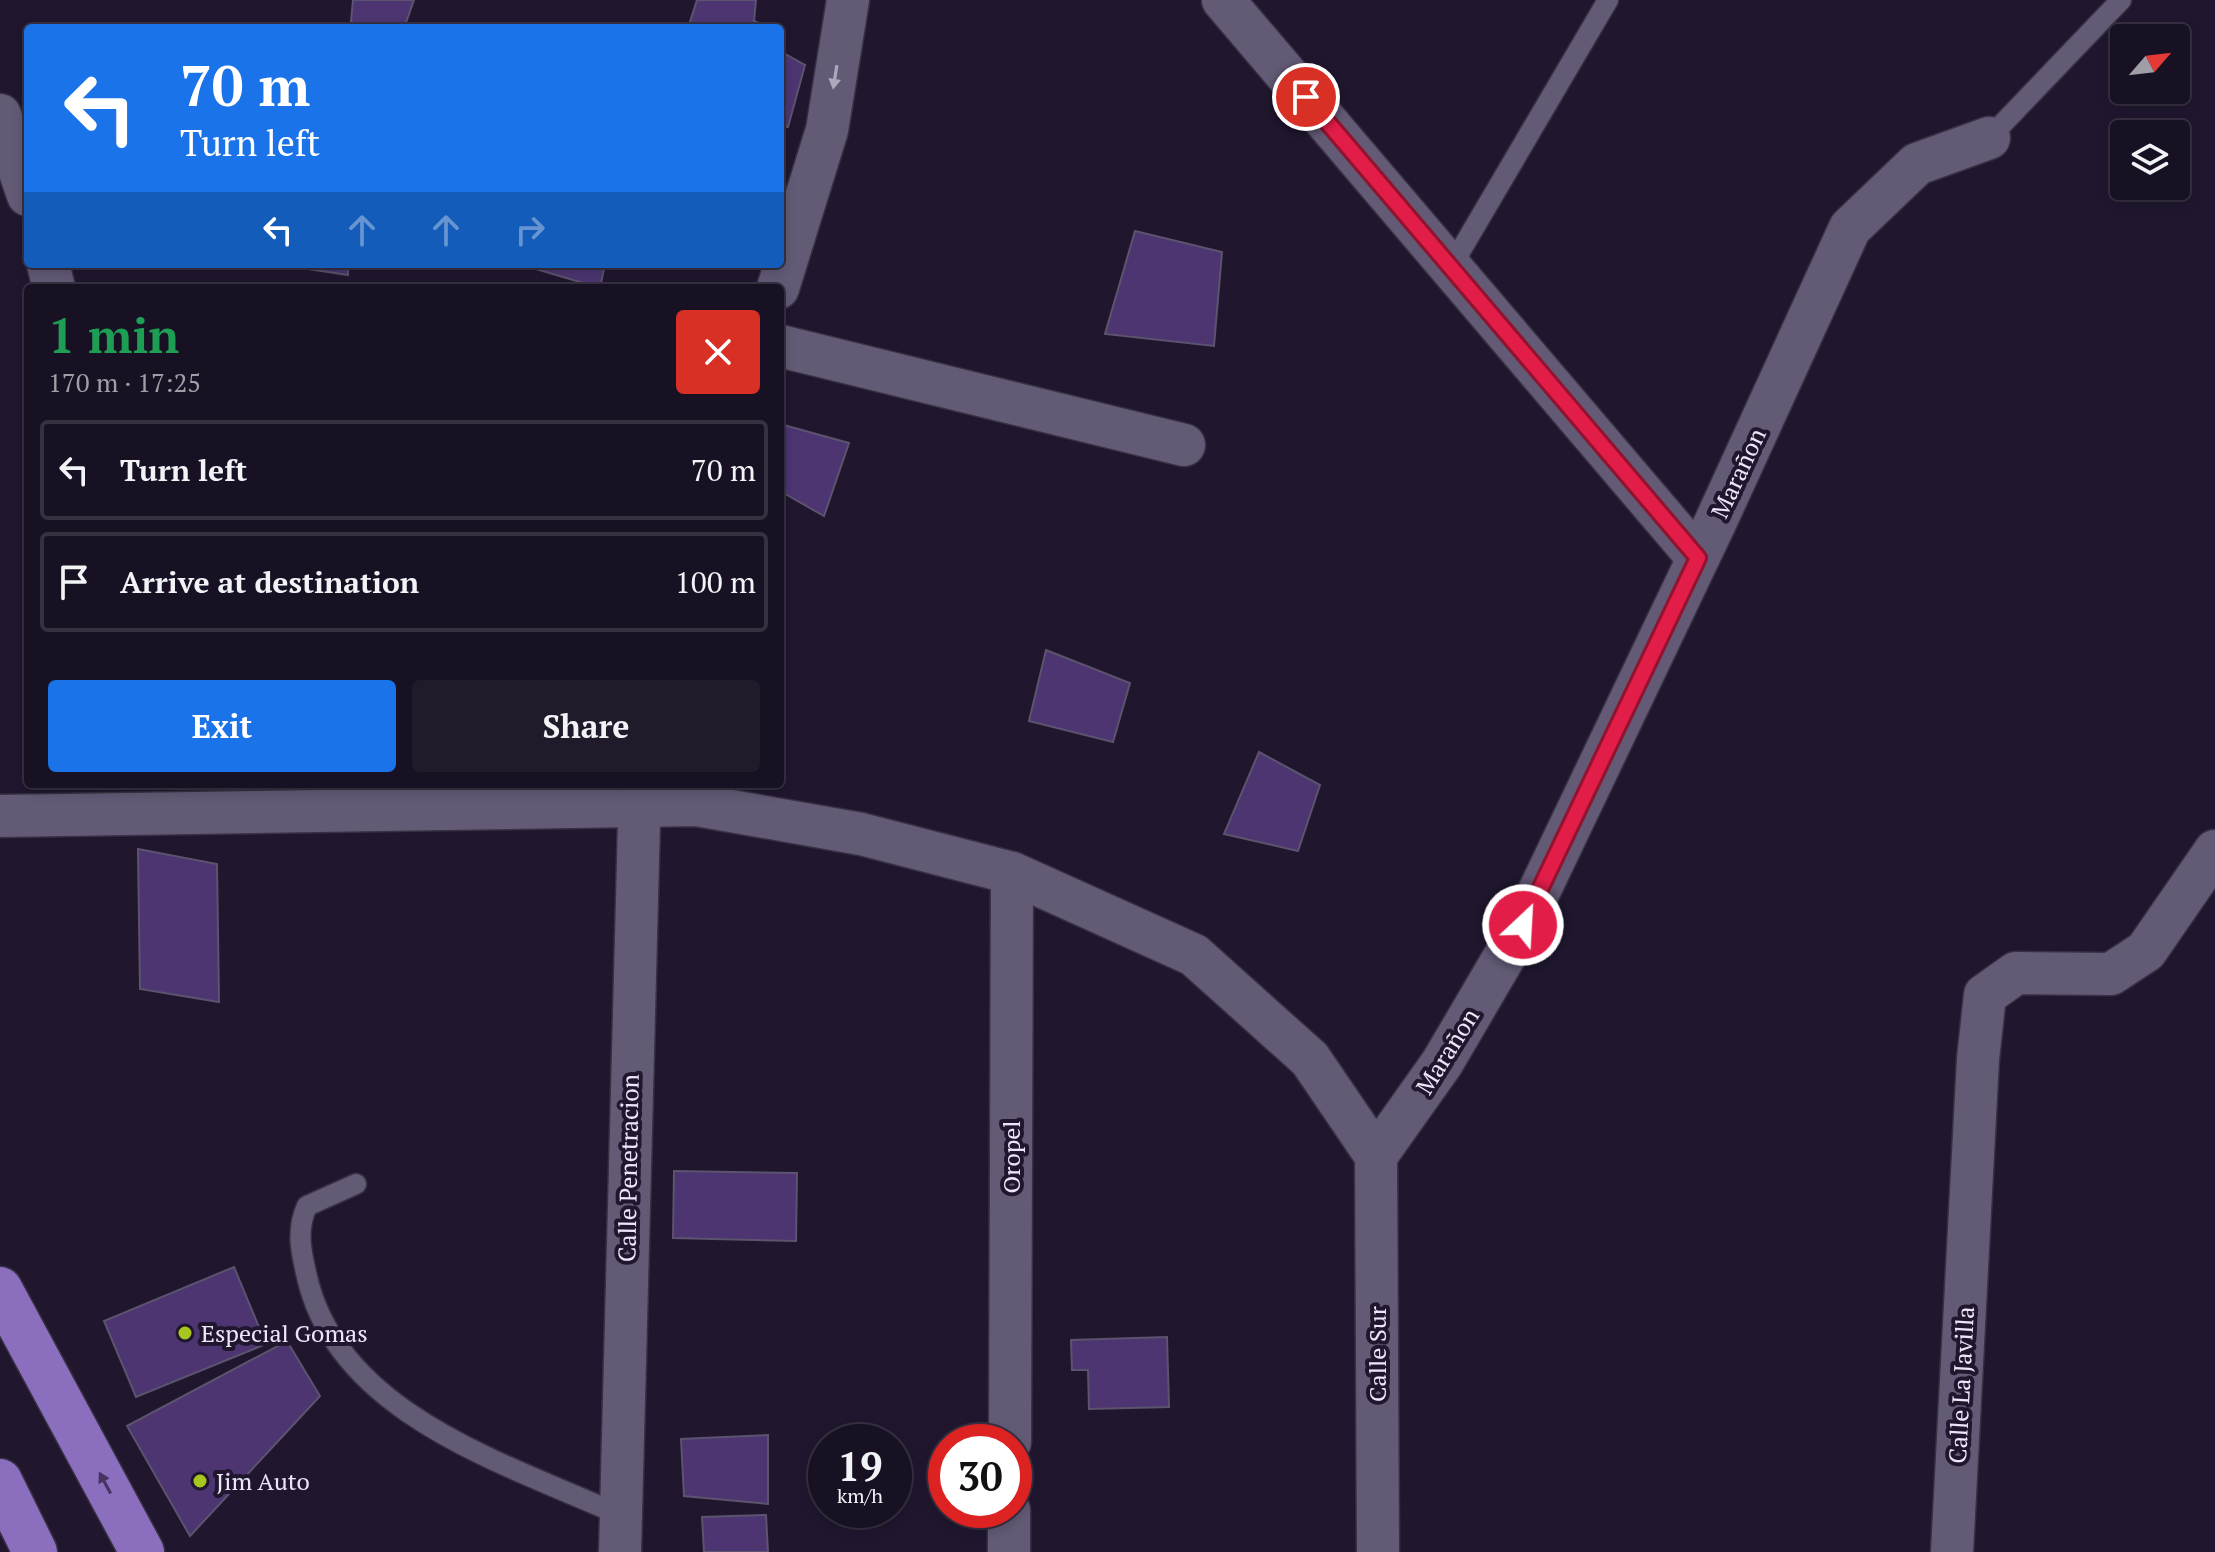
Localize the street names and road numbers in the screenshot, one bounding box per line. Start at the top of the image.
street label: Marañon [1703,423,1773,523]
street label: Marañon [1408,1002,1486,1100]
street label: Calle Penetracion [610,1074,646,1262]
street label: Oropel [995,1120,1027,1194]
street label: Calle Sur [1361,1305,1393,1402]
street label: Calle La Javilla [1941,1306,1981,1464]

